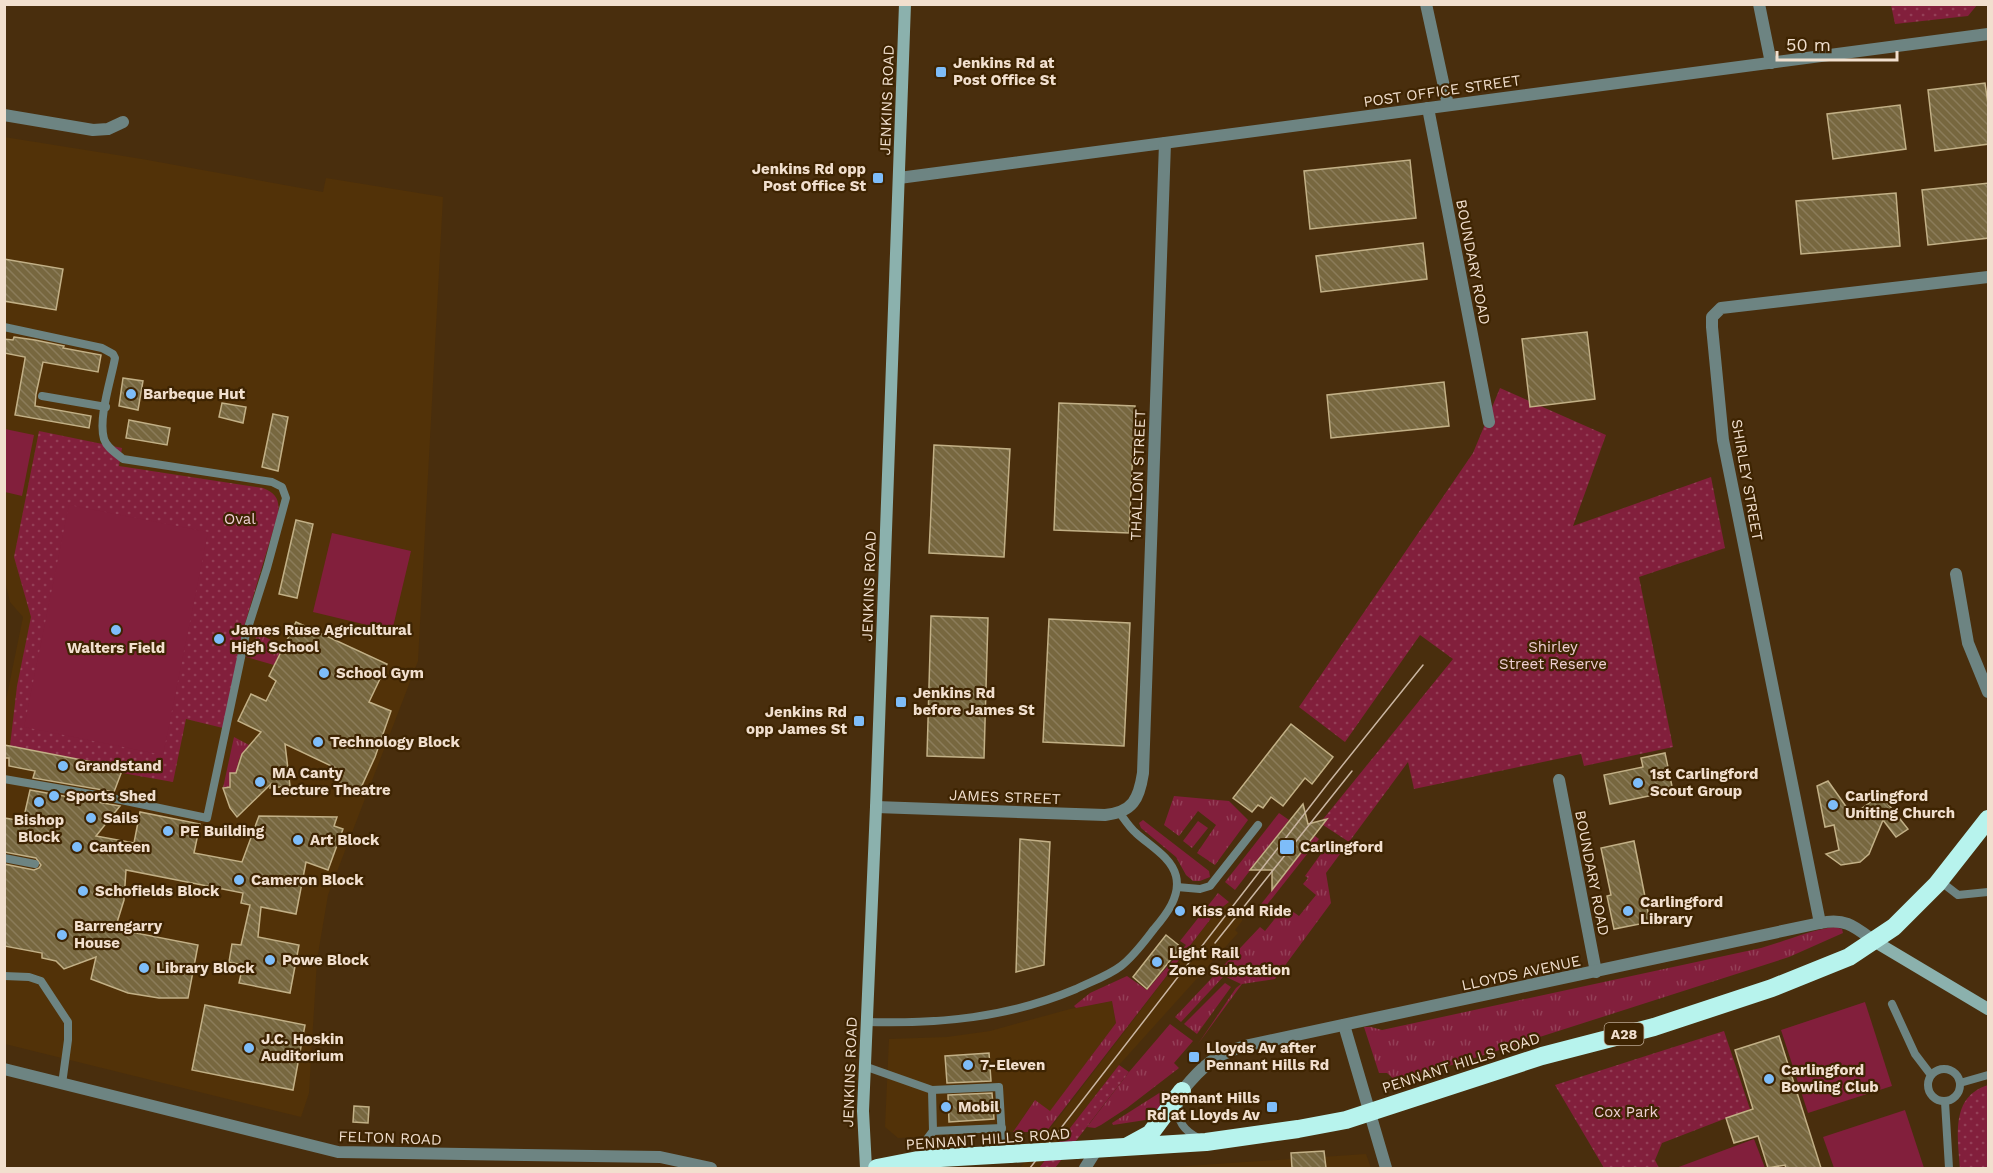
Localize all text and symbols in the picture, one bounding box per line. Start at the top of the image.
scale bar [1777,24,1897,62]
text: 50 m [1786,34,1831,55]
street label: JENKINS ROAD [876,44,898,156]
place label: Jenkins Rd at Post Office St [953,54,1056,89]
marker: Jenkins Rd at Post Office St [934,65,948,79]
street label: POST OFFICE STREET [1362,71,1522,111]
place label: Jenkins Rd opp Post Office St [752,160,866,195]
marker: Jenkins Rd opp Post Office St [871,171,885,185]
street label: BOUNDARY ROAD [1452,198,1494,326]
place label: Barbeque Hut [143,385,246,403]
marker: Barbeque Hut [124,387,138,401]
street label: THALLON STREET [1127,409,1149,541]
street label: SHIRLEY STREET [1727,418,1767,542]
park label: Oval [224,510,256,528]
street label: JENKINS ROAD [858,530,880,642]
place label: James Ruse Agricultural High School [231,621,412,656]
marker: Walters Field [109,623,123,637]
marker: James Ruse Agricultural High School [212,632,226,646]
park label: Shirley Street Reserve [1499,638,1607,673]
place label: Walters Field [67,639,165,657]
place label: School Gym [336,664,424,682]
marker: School Gym [317,666,331,680]
place label: Jenkins Rd before James St [913,684,1035,719]
marker: Jenkins Rd before James St [894,695,908,709]
place label: Jenkins Rd opp James St [746,703,847,738]
marker: Jenkins Rd opp James St [852,714,866,728]
place label: Technology Block [330,733,460,751]
marker: Technology Block [311,735,325,749]
place label: Grandstand [75,757,162,775]
marker: Grandstand [56,759,70,773]
place label: MA Canty Lecture Theatre [272,764,391,799]
place label: 1st Carlingford Scout Group [1650,765,1759,800]
marker: MA Canty Lecture Theatre [253,775,267,789]
marker: 1st Carlingford Scout Group [1631,776,1645,790]
street label: JAMES STREET [949,786,1061,808]
place label: Sports Shed [66,787,156,805]
place label: Carlingford Uniting Church [1845,787,1955,822]
marker: Sports Shed [47,789,61,803]
marker: Bishop Block [32,795,46,809]
marker: Carlingford Uniting Church [1826,798,1840,812]
place label: Sails [103,809,139,827]
street label: BOUNDARY ROAD [1571,809,1613,937]
place label: Bishop Block [14,811,64,846]
marker: Sails [84,811,98,825]
place label: PE Building [180,822,265,840]
marker: PE Building [161,824,175,838]
place label: Art Block [310,831,380,849]
marker: Art Block [291,833,305,847]
place label: Canteen [89,838,150,856]
marker: Carlingford [1278,838,1296,856]
place label: Carlingford [1300,838,1383,856]
marker: Canteen [70,840,84,854]
place label: Cameron Block [251,871,364,889]
marker: Cameron Block [232,873,246,887]
place label: Schofields Block [95,882,220,900]
marker: Schofields Block [76,884,90,898]
place label: Carlingford Library [1640,893,1723,928]
place label: Kiss and Ride [1192,902,1292,920]
marker: Kiss and Ride [1173,904,1187,918]
marker: Carlingford Library [1621,904,1635,918]
place label: Barrengarry House [74,917,163,952]
marker: Barrengarry House [55,928,69,942]
place label: Light Rail Zone Substation [1169,944,1290,979]
place label: Powe Block [282,951,370,969]
street label: LLOYDS AVENUE [1460,952,1582,994]
marker: Powe Block [263,953,277,967]
marker: Light Rail Zone Substation [1150,955,1164,969]
place label: Library Block [156,959,255,977]
marker: Library Block [137,961,151,975]
street label: JENKINS ROAD [839,1016,861,1128]
road number: A28 [1604,1023,1644,1045]
street label: PENNANT HILLS ROAD [1380,1029,1542,1097]
place label: J.C. Hoskin Auditorium [261,1030,344,1065]
place label: Lloyds Av after Pennant Hills Rd [1206,1039,1329,1074]
marker: J.C. Hoskin Auditorium [242,1041,256,1055]
marker: Lloyds Av after Pennant Hills Rd [1187,1050,1201,1064]
place label: 7-Eleven [980,1056,1045,1074]
marker: 7-Eleven [961,1058,975,1072]
place label: Carlingford Bowling Club [1781,1061,1879,1096]
marker: Carlingford Bowling Club [1762,1072,1776,1086]
place label: Pennant Hills Rd at Lloyds Av [1147,1089,1261,1124]
place label: Mobil [958,1098,999,1116]
marker: Mobil [939,1100,953,1114]
marker: Pennant Hills Rd at Lloyds Av [1265,1100,1279,1114]
park label: Cox Park [1594,1103,1659,1121]
street label: PENNANT HILLS ROAD [905,1124,1071,1154]
street label: FELTON ROAD [338,1127,442,1149]

